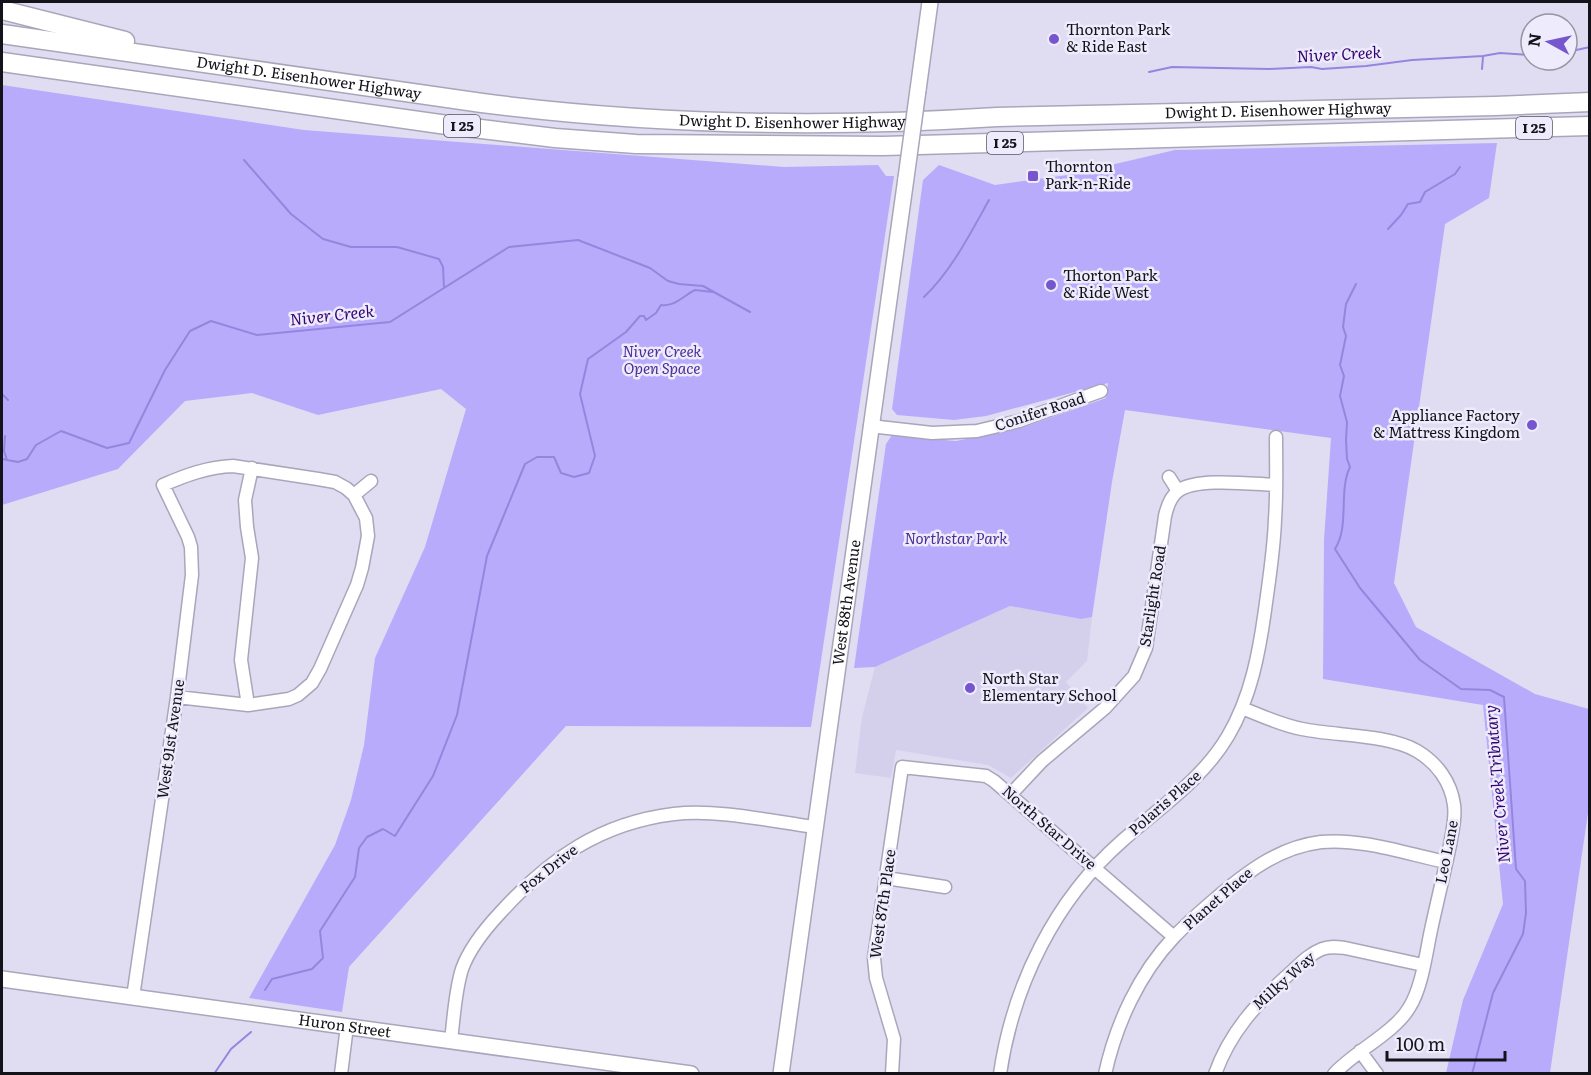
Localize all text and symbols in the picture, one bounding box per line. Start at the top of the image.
north arrow [1519,12,1579,72]
place label: Thornton Park & Ride East [1066,17,1171,57]
text: N [1520,31,1546,48]
marker: Thornton Park & Ride East [1047,32,1061,46]
water label: Niver Creek [1296,39,1382,67]
street label: Dwight D. Eisenhower Highway [195,49,423,104]
street label: Dwight D. Eisenhower Highway [1164,95,1392,123]
street label: Dwight D. Eisenhower Highway [678,107,906,133]
road number: I 25 [444,115,480,137]
road number: I 25 [1516,117,1552,139]
road number: I 25 [987,132,1023,154]
place label: Thornton Park-n-Ride [1045,154,1131,194]
marker: Thornton Park-n-Ride [1026,169,1040,183]
place label: Thorton Park & Ride West [1063,263,1158,303]
marker: Thorton Park & Ride West [1044,278,1058,292]
water label: Niver Creek [289,298,375,330]
park label: Niver Creek Open Space [622,339,702,379]
street label: Conifer Road [991,385,1088,436]
place label: Appliance Factory & Mattress Kingdom [1373,403,1520,443]
marker: Appliance Factory & Mattress Kingdom [1525,418,1539,432]
park label: Northstar Park [905,526,1008,549]
street label: West 88th Avenue [825,538,865,667]
street label: Starlight Road [1132,543,1171,648]
place label: North Star Elementary School [982,666,1117,706]
street label: West 91st Avenue [150,677,189,800]
marker: North Star Elementary School [963,681,977,695]
water label: Niver Creek Tributary [1477,704,1515,864]
street label: Polaris Place [1123,764,1206,840]
street label: North Star Drive [998,779,1102,875]
street label: Leo Lane [1428,818,1463,885]
street label: Fox Drive [514,838,582,898]
street label: West 87th Place [862,847,901,960]
street label: Planet Place [1177,861,1257,935]
street label: Milky Way [1246,945,1320,1014]
street label: Huron Street [297,1007,393,1043]
scale bar [1387,1024,1506,1062]
text: 100 m [1396,1030,1445,1057]

